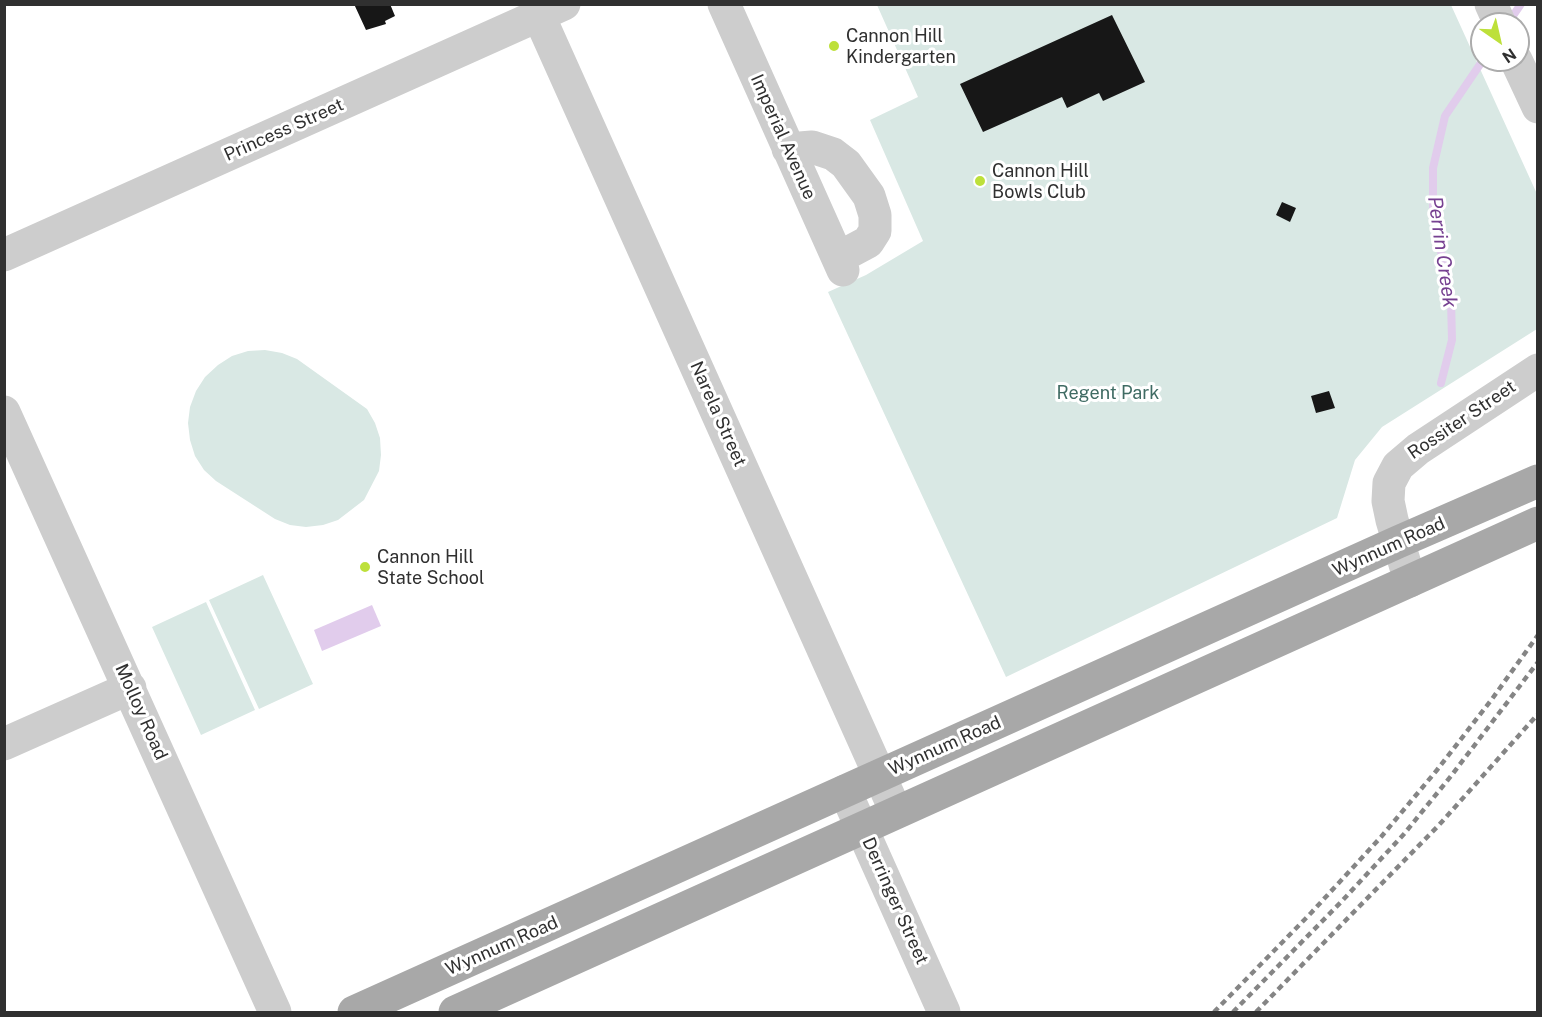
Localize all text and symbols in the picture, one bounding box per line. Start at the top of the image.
north arrow [1470,12,1530,72]
place label: Cannon Hill Kindergarten [846,25,956,68]
marker: Cannon Hill Kindergarten [827,39,841,53]
text: N [1499,44,1520,67]
street label: Imperial Avenue [746,71,820,203]
street label: Princess Street [221,94,347,166]
place label: Cannon Hill Bowls Club [992,160,1089,202]
marker: Cannon Hill Bowls Club [973,174,987,188]
water label: Perrin Creek [1422,195,1462,309]
street label: Narela Street [685,358,751,470]
street label: Rossiter Street [1404,376,1520,464]
park label: Regent Park [1057,382,1159,404]
street label: Wynnum Road [1329,513,1449,581]
place label: Cannon Hill State School [377,546,484,588]
marker: Cannon Hill State School [358,560,372,574]
street label: Molloy Road [110,661,172,763]
street label: Wynnum Road [885,712,1005,780]
street label: Derringer Street [857,834,933,968]
street label: Wynnum Road [442,912,562,980]

